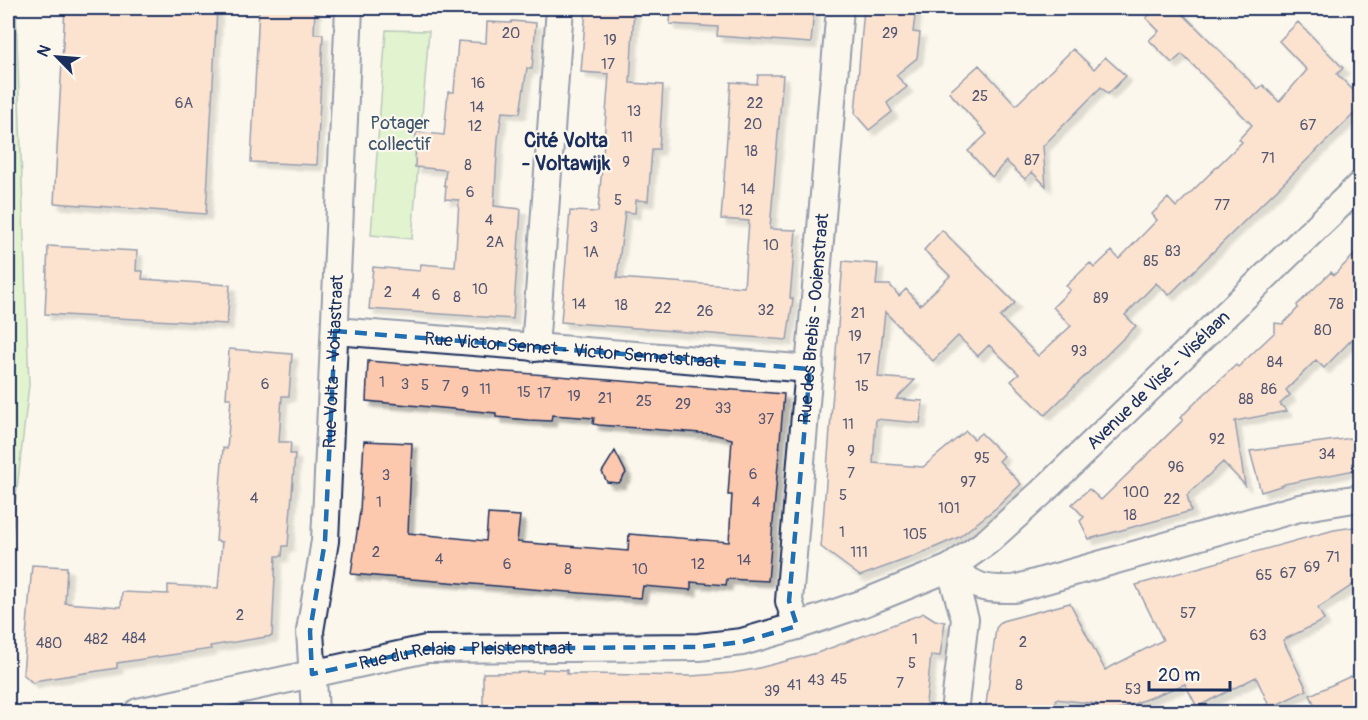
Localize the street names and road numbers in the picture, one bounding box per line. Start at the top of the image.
street label: Rue des Brebis - Ooienstraat [793,212,834,424]
street label: Rue Volta - Voltastraat [318,274,349,449]
street label: Avenue de Visé - Visélaan [1082,305,1235,454]
street label: Rue Victor Semet - Victor Semetstraat [424,327,722,373]
street label: Rue du Relais - Pleisterstraat [357,636,574,675]

